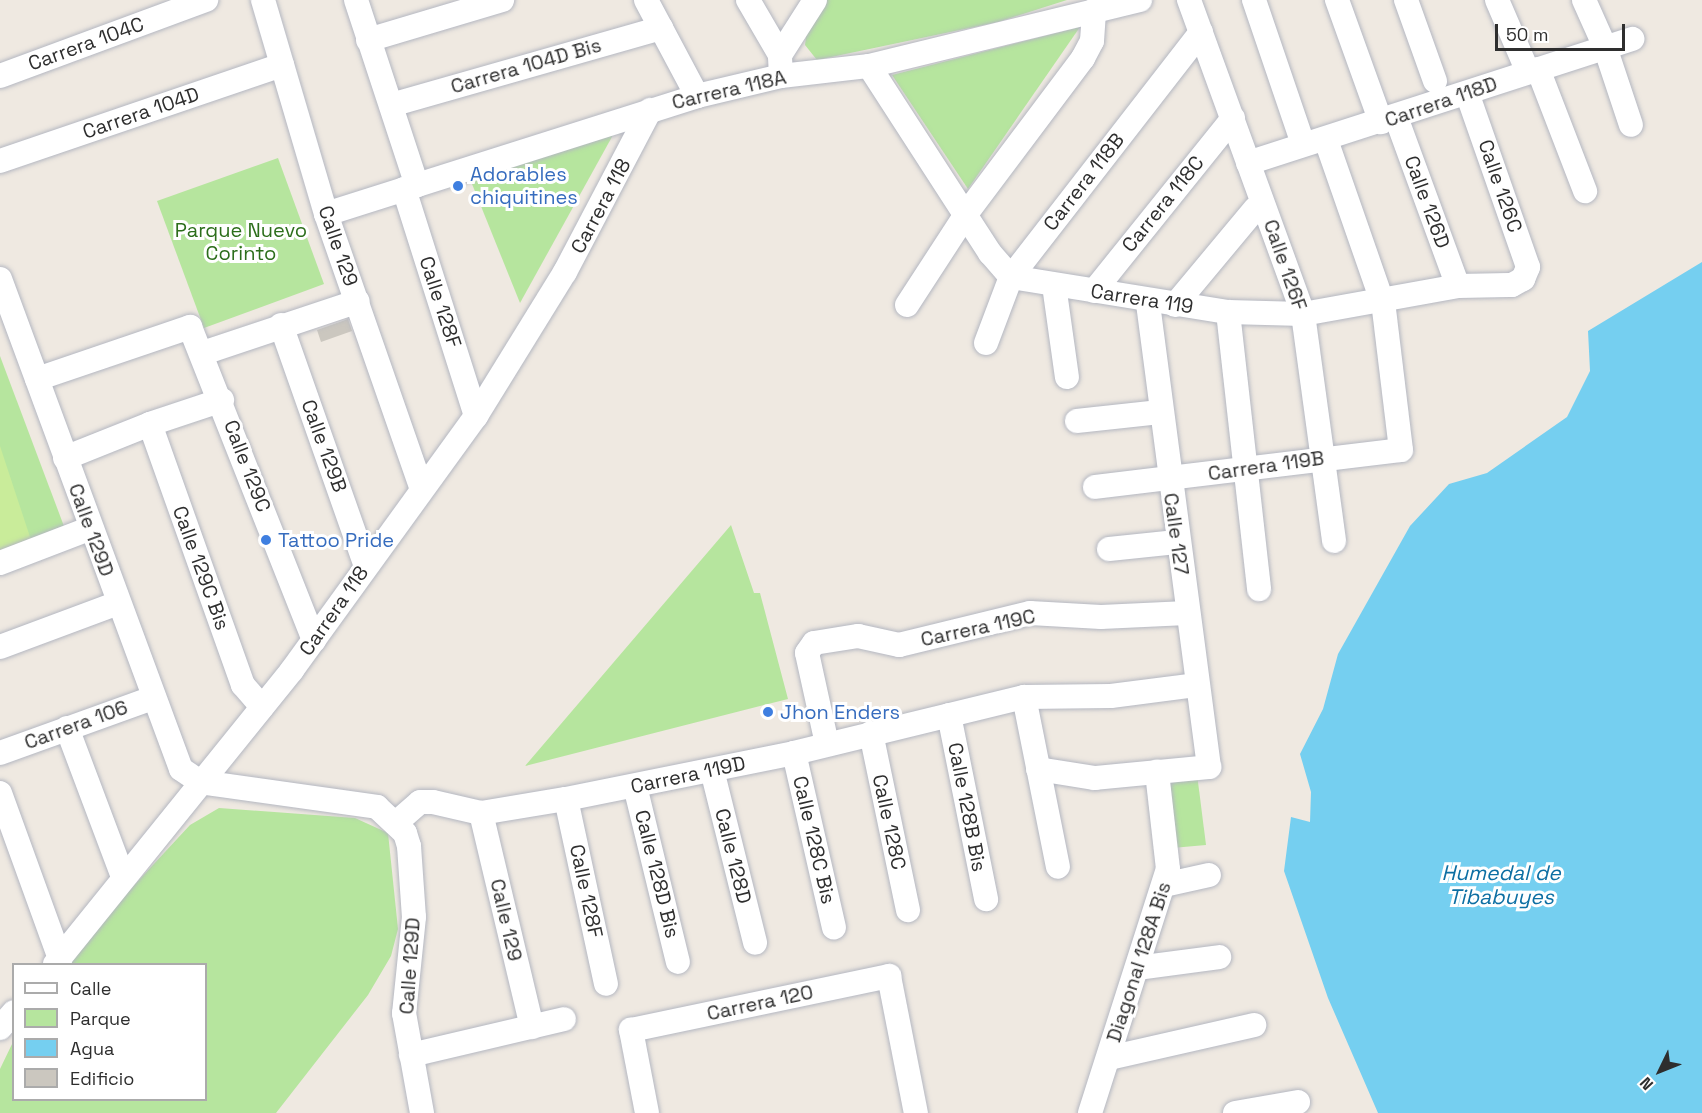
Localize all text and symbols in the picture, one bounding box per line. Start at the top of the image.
street label: Carrera 104C [25,12,147,76]
scale bar [1498,12,1628,50]
text: 50 m [1506,23,1548,46]
street label: Carrera 104D Bis [448,33,604,99]
street label: Carrera 118A [670,65,788,115]
street label: Carrera 118D [1382,72,1500,132]
street label: Carrera 104D [80,82,202,144]
street label: Carrera 118B [1038,128,1130,236]
street label: Calle 126C [1473,136,1527,236]
street label: Carrera 118C [1117,151,1209,257]
street label: Calle 126D [1399,152,1455,252]
street label: Carrera 118 [566,154,636,258]
place label: Adorables chiquitines [470,162,578,209]
marker: Adorables chiquitines [451,179,465,193]
street label: Calle 129 [313,203,363,289]
street label: Calle 126F [1258,216,1312,314]
park label: Parque Nuevo Corinto [175,219,307,266]
street label: Calle 128F [414,253,466,351]
street label: Carrera 119 [1089,279,1195,319]
street label: Calle 129B [296,396,352,496]
street label: Calle 129C [218,417,276,515]
street label: Carrera 119B [1206,446,1326,486]
street label: Calle 129D [63,480,119,580]
street label: Calle 127 [1158,491,1194,577]
street label: Calle 129C Bis [167,503,235,633]
place label: Tattoo Pride [278,528,394,552]
marker: Tattoo Pride [259,533,273,547]
street label: Carrera 118 [294,562,374,660]
street label: Carrera 119C [919,604,1037,652]
street label: Carrera 106 [21,695,131,755]
place label: Jhon Enders [780,700,900,724]
marker: Jhon Enders [761,705,775,719]
street label: Calle 128B Bis [943,740,991,874]
street label: Carrera 119D [628,751,748,799]
street label: Calle 128C [867,772,911,872]
street label: Calle 128C Bis [788,774,840,906]
street label: Calle 128D [710,806,756,906]
street label: Calle 128D Bis [630,808,684,940]
street label: Calle 128F [564,842,608,940]
water label: Humedal de Tibabuyes [1441,860,1561,910]
street label: Calle 129 [485,877,527,963]
street label: Diagonal 128A Bis [1102,879,1176,1045]
street label: Calle 129D [395,917,425,1015]
legend [12,963,207,1101]
text: Calle [70,977,111,1000]
street label: Carrera 120 [705,980,815,1026]
text: Parque [70,1007,131,1030]
text: Agua [70,1037,114,1060]
north arrow [1630,1041,1690,1101]
text: Edificio [70,1067,134,1090]
text: N [1635,1073,1658,1095]

